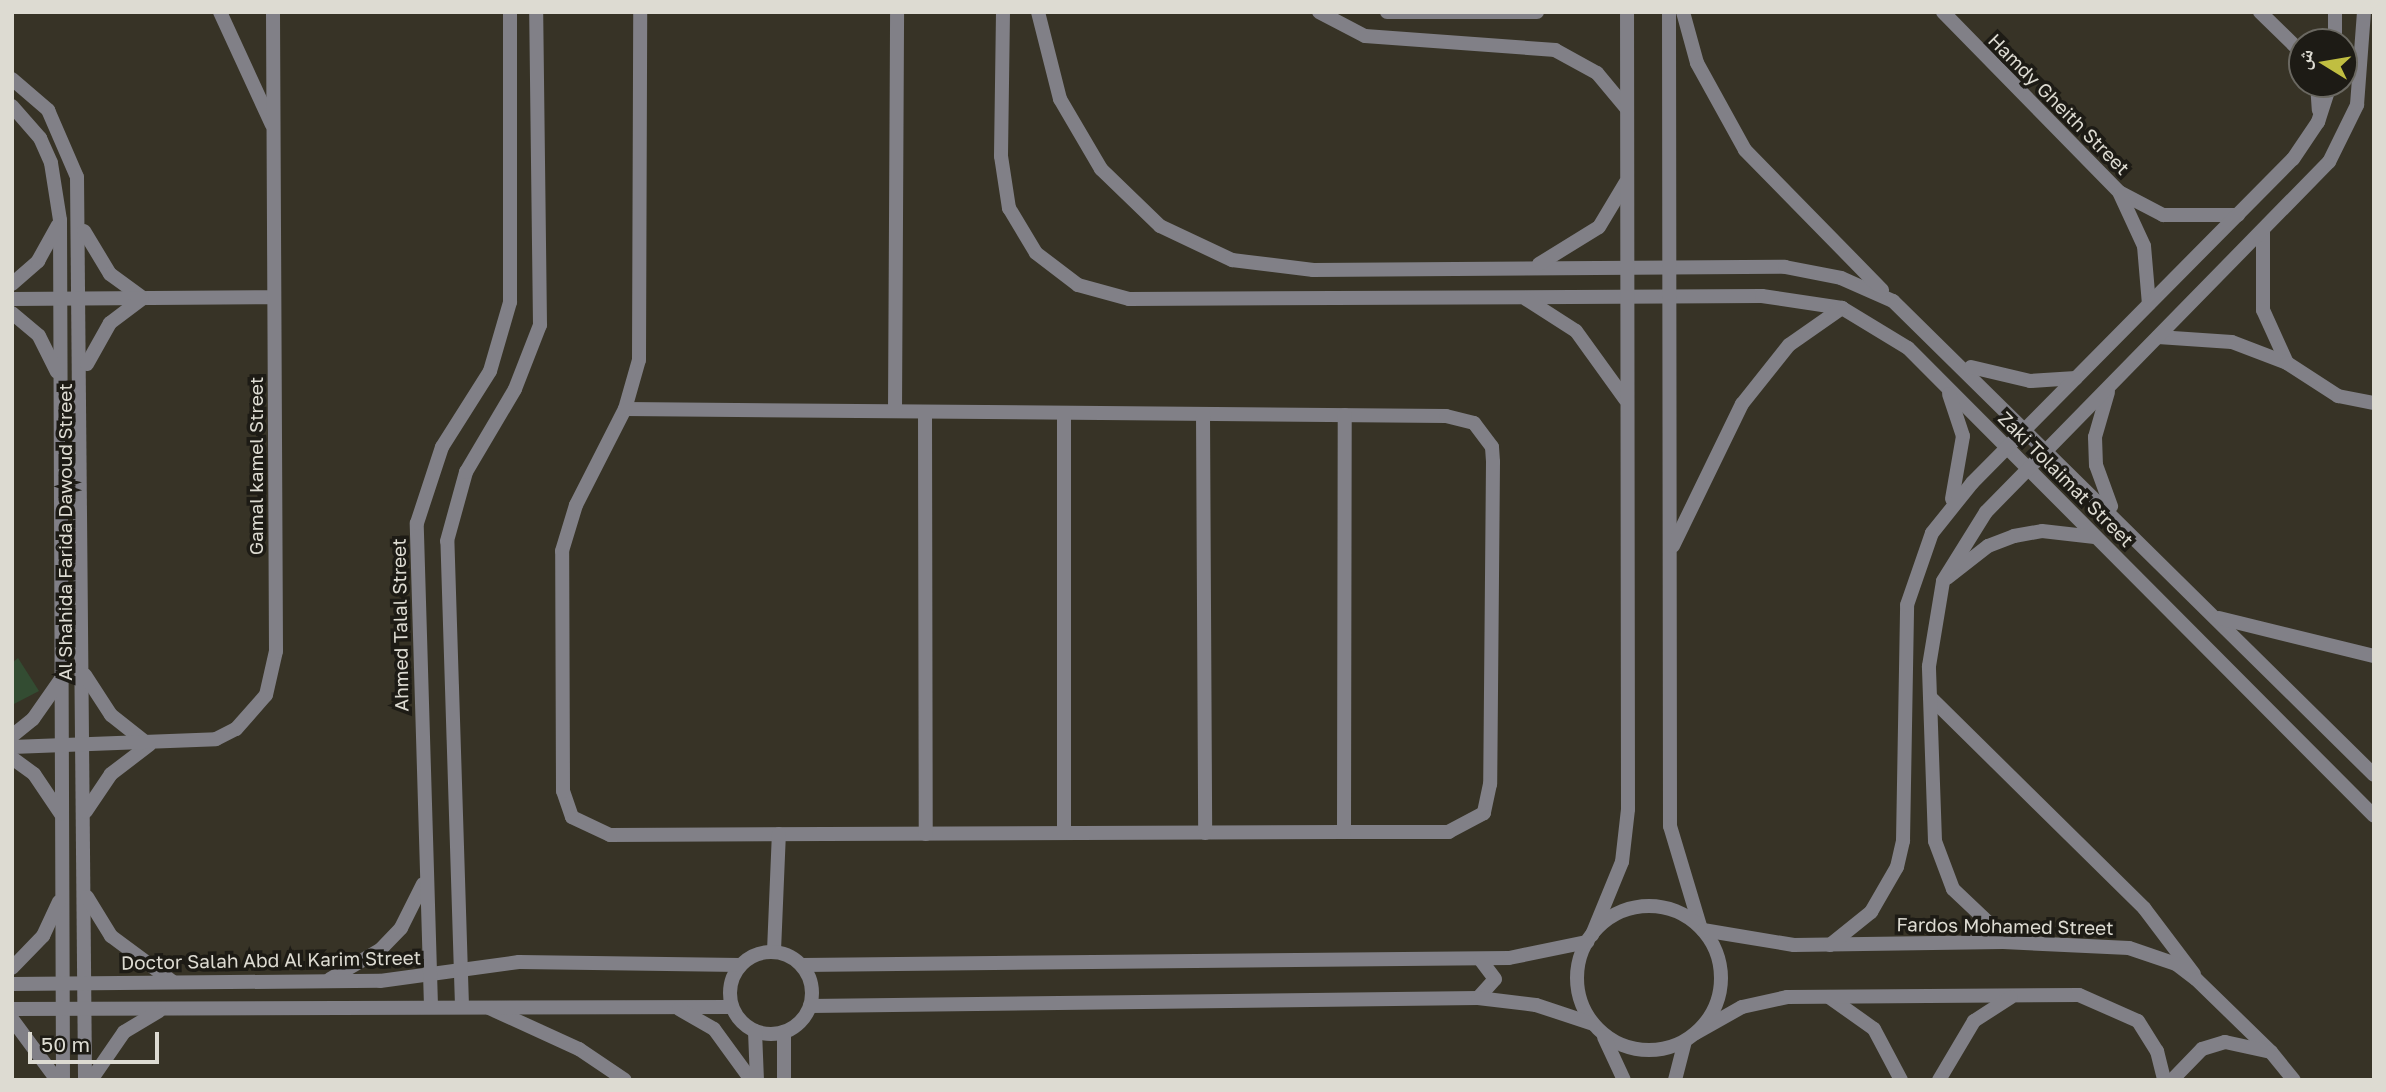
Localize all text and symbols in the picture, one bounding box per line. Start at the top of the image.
north arrow [2288,28,2358,98]
street label: Hamdy Gheith Street [1984,29,2134,179]
text: ش [2291,47,2317,71]
street label: Gamal kamel Street [245,377,267,555]
street label: Al Shahida Farida Dawoud Street [54,383,76,681]
street label: Zaki Tolaimat Street [1994,407,2138,551]
street label: Ahmed Talal Street [387,538,413,712]
street label: Fardos Mohamed Street [1896,913,2114,939]
street label: Doctor Salah Abd Al Karim Street [121,946,421,974]
scale bar [32,1018,163,1062]
text: 50 m [41,1031,90,1057]

